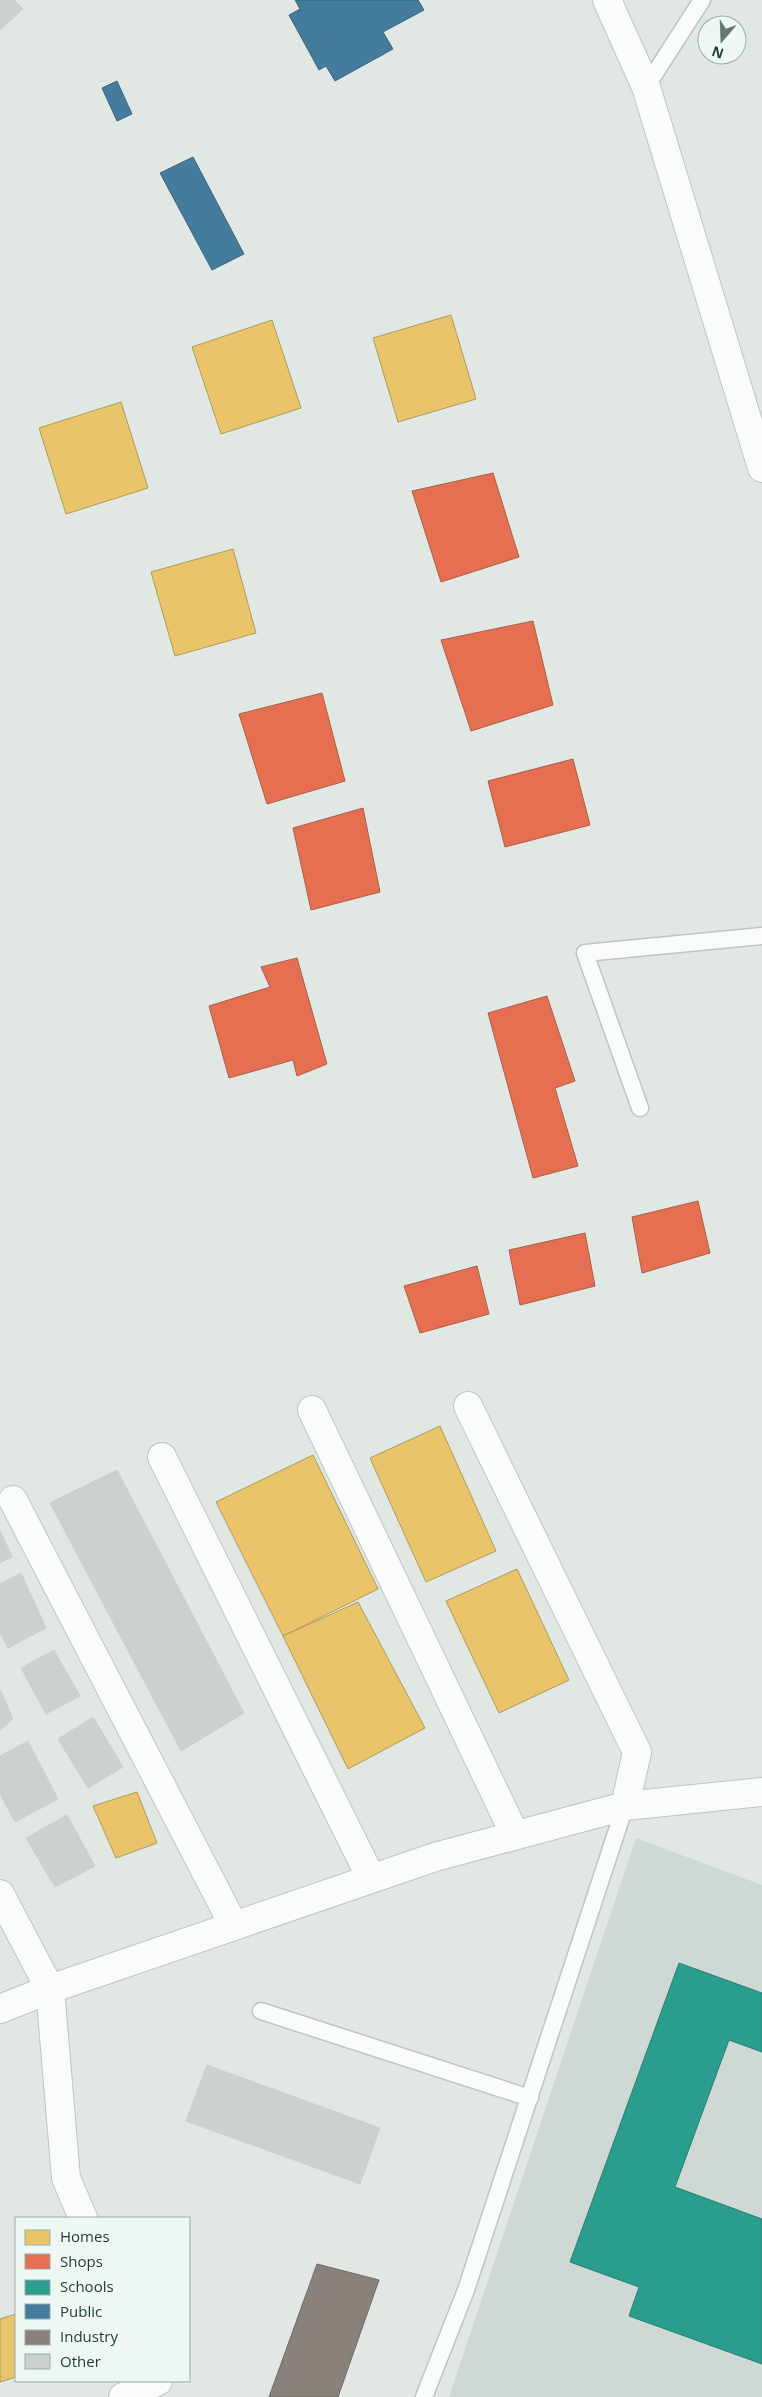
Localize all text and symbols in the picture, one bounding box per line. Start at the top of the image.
north arrow [697,15,747,65]
text: N [709,42,726,64]
legend [15,2217,190,2382]
text: Homes [60,2226,110,2246]
text: Shops [60,2251,103,2271]
text: Schools [60,2276,114,2296]
text: Public [60,2301,102,2321]
text: Industry [60,2326,118,2346]
text: Other [60,2351,101,2371]

